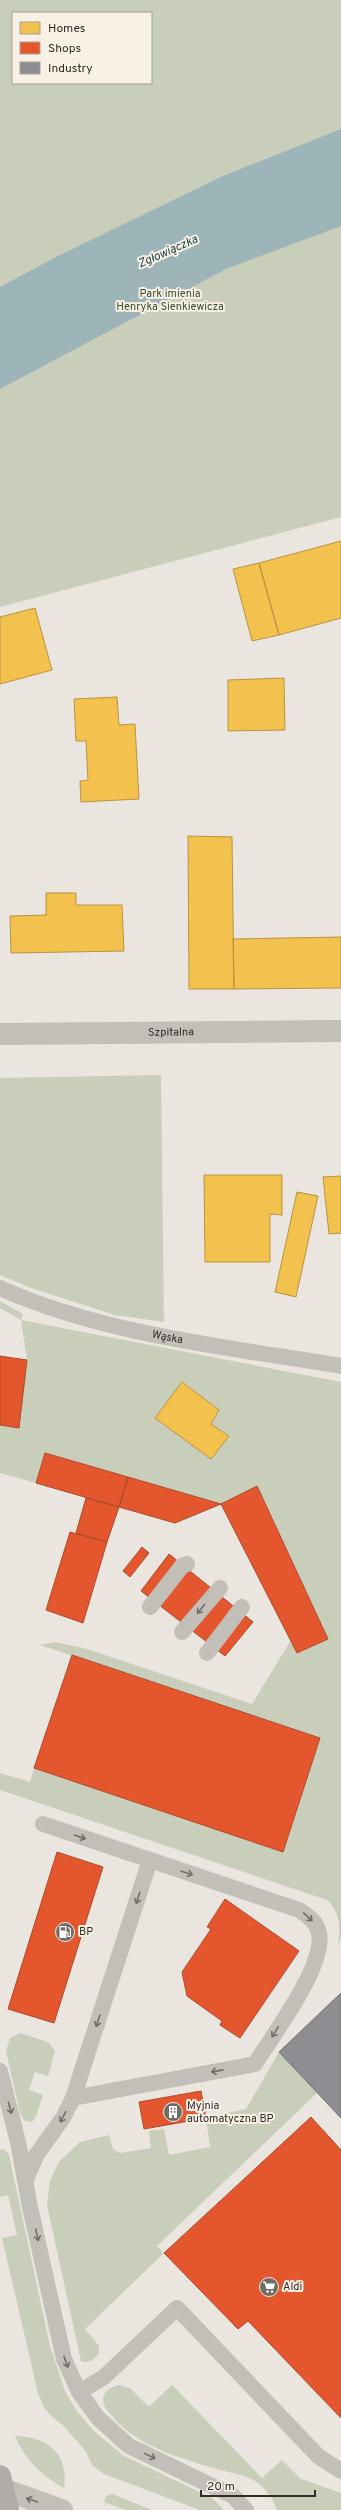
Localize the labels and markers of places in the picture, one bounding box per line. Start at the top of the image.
fuel station icon: BP [54,1921,76,1943]
place label: BP [79,1925,93,1939]
place label: Myjnia automatyczna BP [187,2099,274,2126]
building icon: Myjnia automatyczna BP [162,2101,184,2123]
supermarket icon: Aldi [258,2276,280,2298]
place label: Aldi [283,2280,302,2294]

